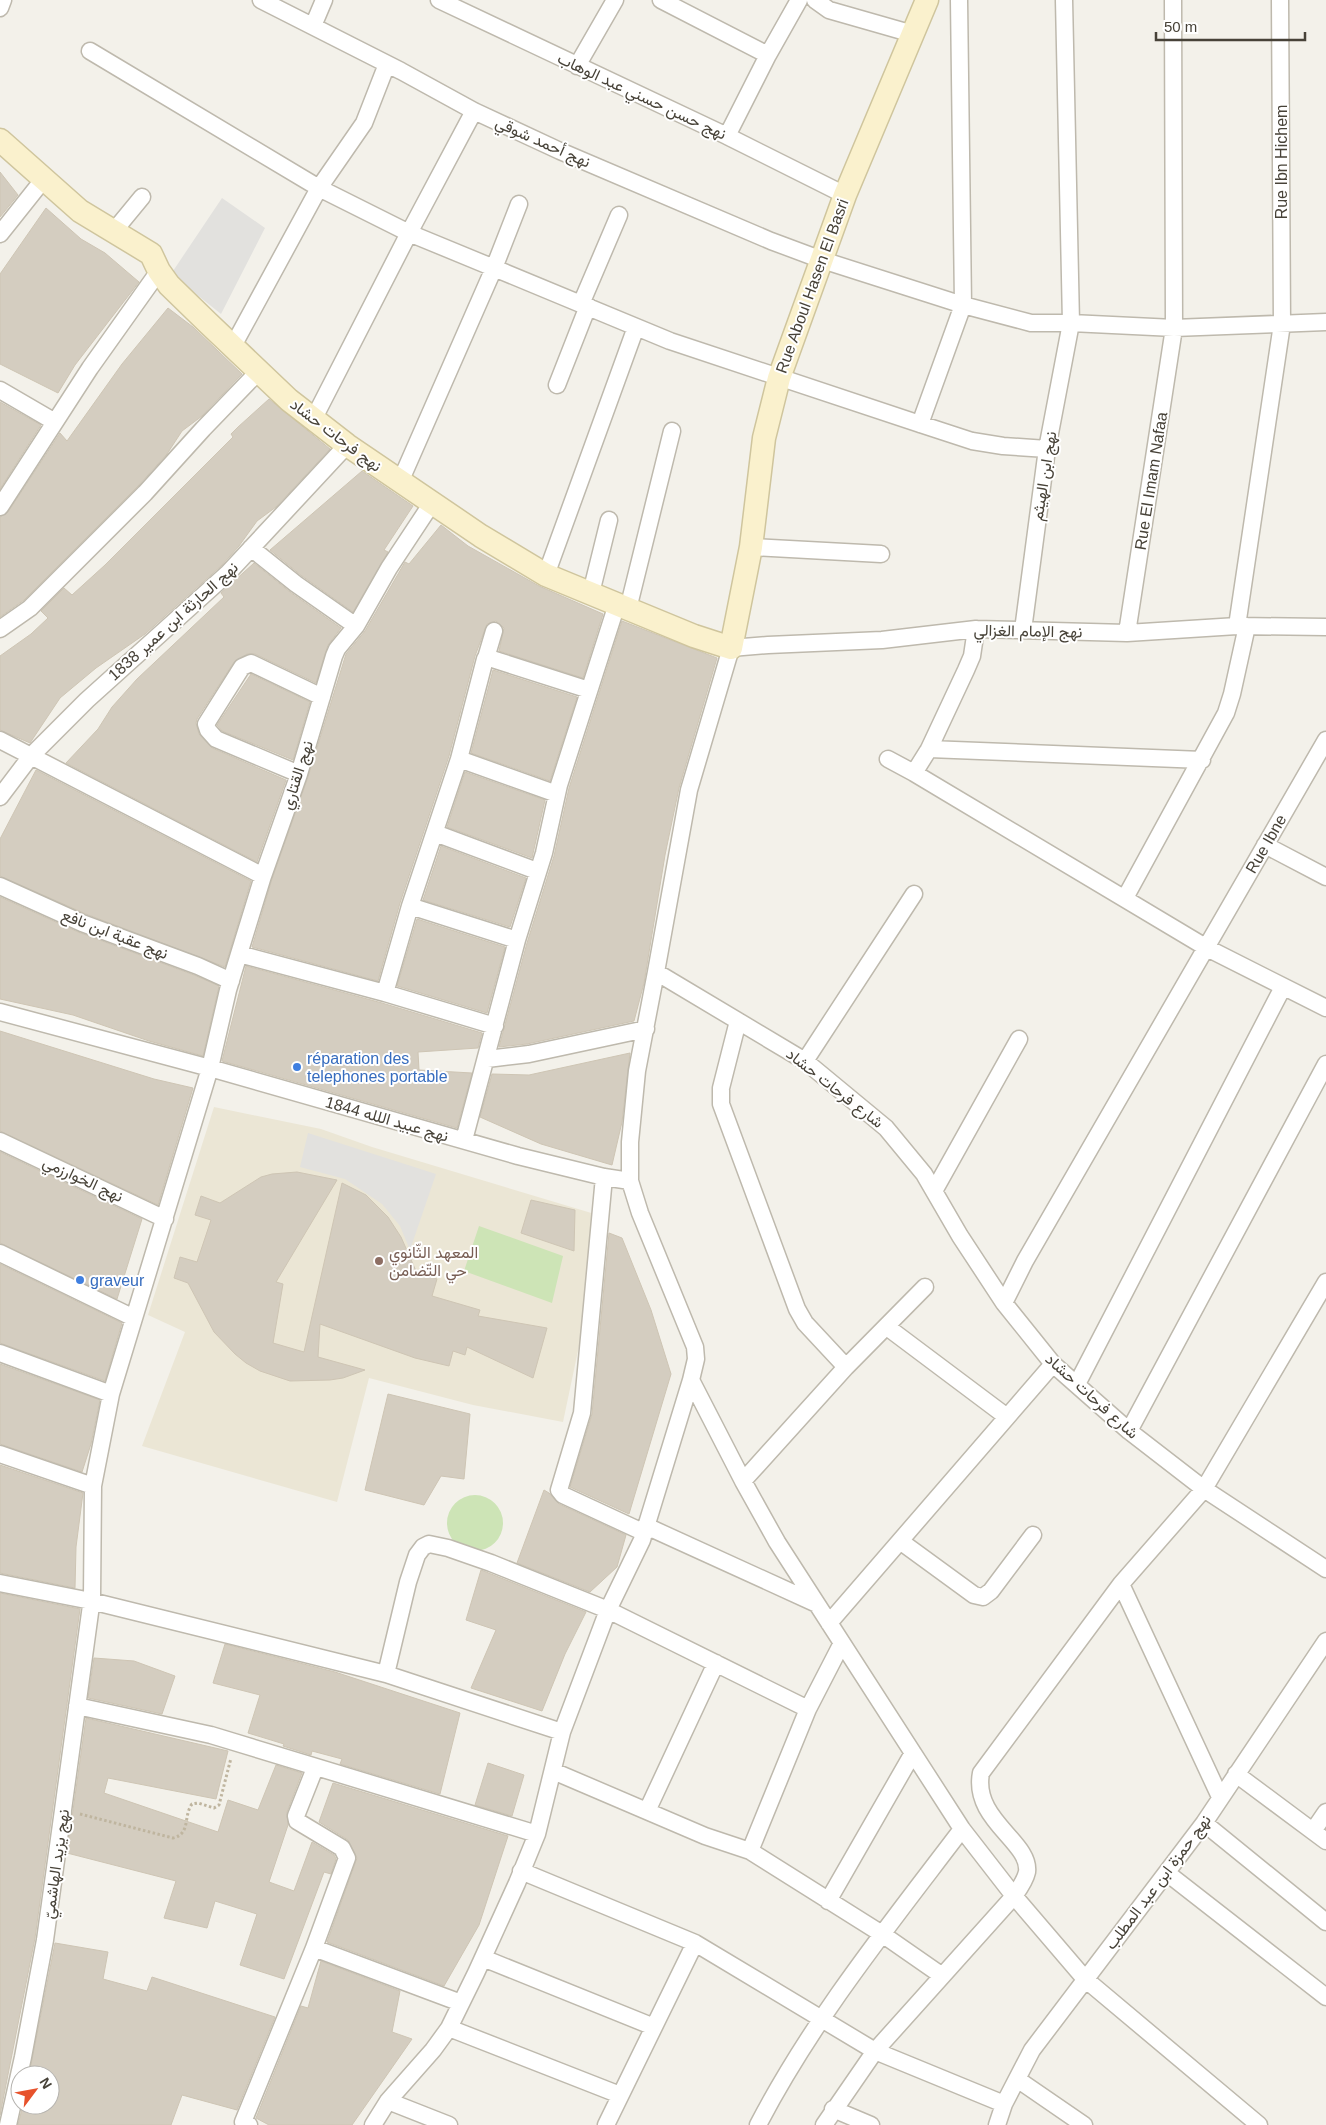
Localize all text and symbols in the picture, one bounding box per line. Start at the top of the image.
scale bar [1156,10,1305,42]
text: 50 m [1164,18,1197,35]
street label: نهج حسن حسني عبد الوهاب [553,49,729,147]
street label: Rue Ibn Hichem [1273,105,1290,219]
street label: نهج أحمد شوقي [491,113,593,175]
street label: Rue Aboul Hasen El Basri [773,197,851,375]
street label: نهج فرحات حشاد [285,395,385,477]
street label: Rue El Imam Nafaa [1132,411,1170,551]
street label: نهج ابن الهيثم [1029,430,1062,522]
street label: نهج الحارثة ابن عمير 1838 [105,558,243,686]
street label: نهج الإمام الغزالي [973,622,1083,645]
street label: نهج القتاري [278,738,321,813]
street label: Rue Ibne [1242,812,1290,876]
street label: نهج عقبة ابن نافع [58,906,171,965]
street label: شارع فرحات حشاد [781,1045,887,1133]
place label: réparation des telephones portable [307,1050,448,1085]
marker: réparation des telephones portable [291,1061,303,1073]
street label: نهج عبيد اللله 1844 [323,1093,451,1148]
street label: نهج الخوارزمي [38,1153,126,1210]
place label: المعهد الثّانوي حي التّضامن [389,1243,478,1284]
marker: المعهد الثّانوي حي التّضامن [373,1255,385,1267]
place label: graveur [90,1272,145,1289]
marker: graveur [74,1274,86,1286]
street label: شارع فرحات حشاد [1040,1350,1142,1444]
street label: نهج يزيد الهاشميّ [40,1808,77,1921]
street label: نهج حمزة ابن عبد المطلب [1102,1811,1217,1954]
north arrow [10,2065,60,2115]
text: N [37,2075,55,2092]

